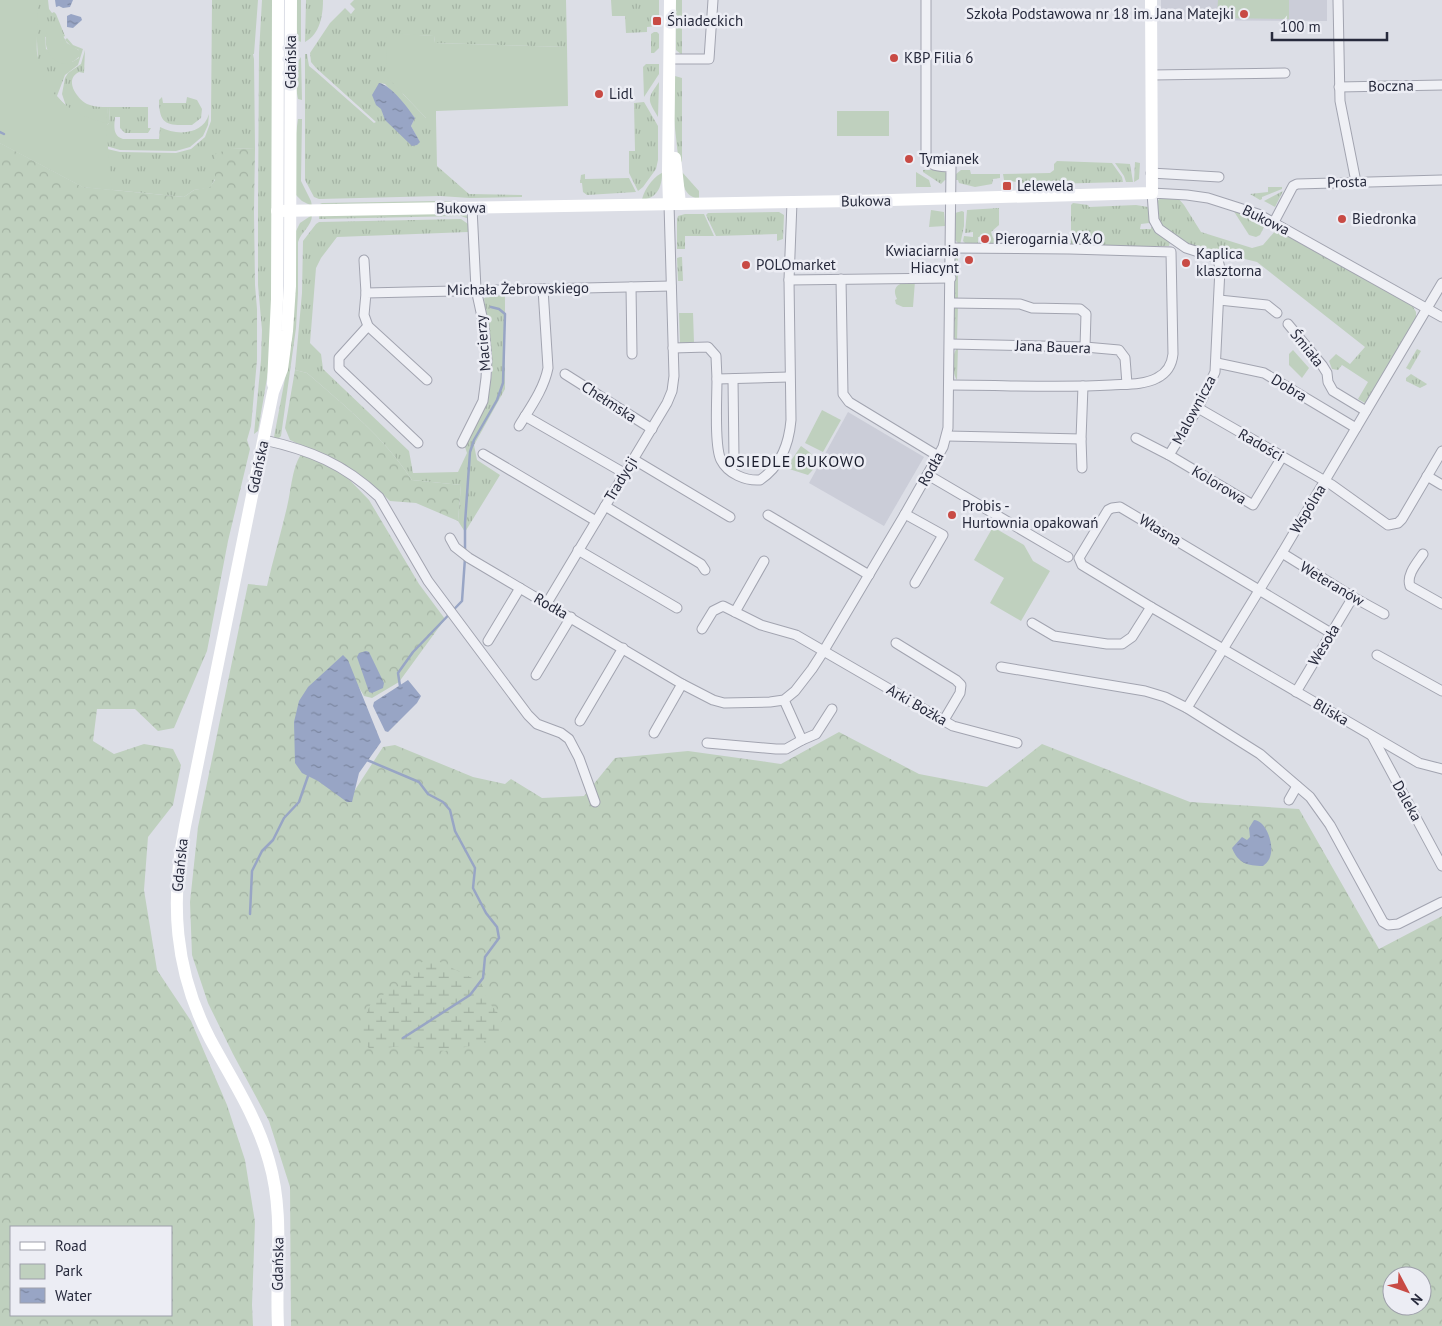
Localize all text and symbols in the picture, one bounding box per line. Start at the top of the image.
place label: Szkoła Podstawowa nr 18 im. Jana Matejki [966,4,1234,23]
marker: Szkoła Podstawowa nr 18 im. Jana Matejki [1238,8,1250,20]
scale bar [1272,10,1387,42]
place label: Śniadeckich [667,11,743,30]
marker: Śniadeckich [651,15,663,27]
text: 100 m [1280,17,1321,36]
street label: Gdańska [281,35,300,89]
place label: KBP Filia 6 [904,48,974,67]
marker: KBP Filia 6 [888,52,900,64]
street label: Boczna [1368,76,1414,95]
place label: Lidl [609,84,634,103]
marker: Lidl [593,88,605,100]
place label: Tymianek [919,149,980,168]
marker: Tymianek [903,153,915,165]
street label: Prosta [1327,171,1367,192]
place label: Lelewela [1017,176,1074,195]
marker: Lelewela [1001,180,1013,192]
street label: Bukowa [841,191,891,210]
street label: Bukowa [436,198,486,217]
street label: Bukowa [1239,200,1293,239]
place label: Biedronka [1352,209,1416,228]
marker: Biedronka [1336,213,1348,225]
place label: Pierogarnia V&O [995,229,1103,248]
marker: Pierogarnia V&O [979,233,991,245]
place label: Kwiaciarnia Hiacynt [885,241,959,277]
place label: Kaplica klasztorna [1196,244,1262,280]
marker: Kwiaciarnia Hiacynt [963,254,975,266]
place label: POLOmarket [756,255,836,274]
marker: Kaplica klasztorna [1180,257,1192,269]
marker: POLOmarket [740,259,752,271]
street label: Michała Żebrowskiego [447,278,589,299]
street label: Macierzy [471,314,494,372]
street label: Śmiała [1286,325,1328,371]
street label: Jana Bauera [1014,336,1091,357]
street label: Dobra [1268,370,1311,406]
street label: Malownicza [1167,372,1220,448]
street label: Chełmska [578,377,640,426]
street label: Radości [1235,424,1287,465]
street label: Gdańska [243,439,272,495]
street label: Rodła [913,448,948,489]
district label: OSIEDLE BUKOWO [724,451,866,471]
street label: Tradycji [600,453,641,505]
street label: Kolorowa [1189,461,1250,508]
street label: Wspólna [1285,481,1330,537]
place label: Probis - Hurtownia opakowań [962,496,1098,532]
marker: Probis - Hurtownia opakowań [946,509,958,521]
street label: Własna [1136,510,1185,550]
street label: Weteranów [1297,557,1368,610]
street label: Rodła [531,588,572,623]
street label: Wesoła [1304,620,1343,669]
street label: Arki Bożka [883,680,951,730]
street label: Bliska [1310,694,1353,729]
street label: Daleka [1388,777,1426,825]
street label: Gdańska [167,837,192,893]
legend [10,1226,172,1316]
text: Road [55,1236,87,1255]
street label: Gdańska [268,1237,287,1291]
text: Park [55,1261,83,1280]
north arrow [1382,1266,1432,1316]
text: Water [55,1286,92,1305]
text: N [1407,1290,1427,1309]

